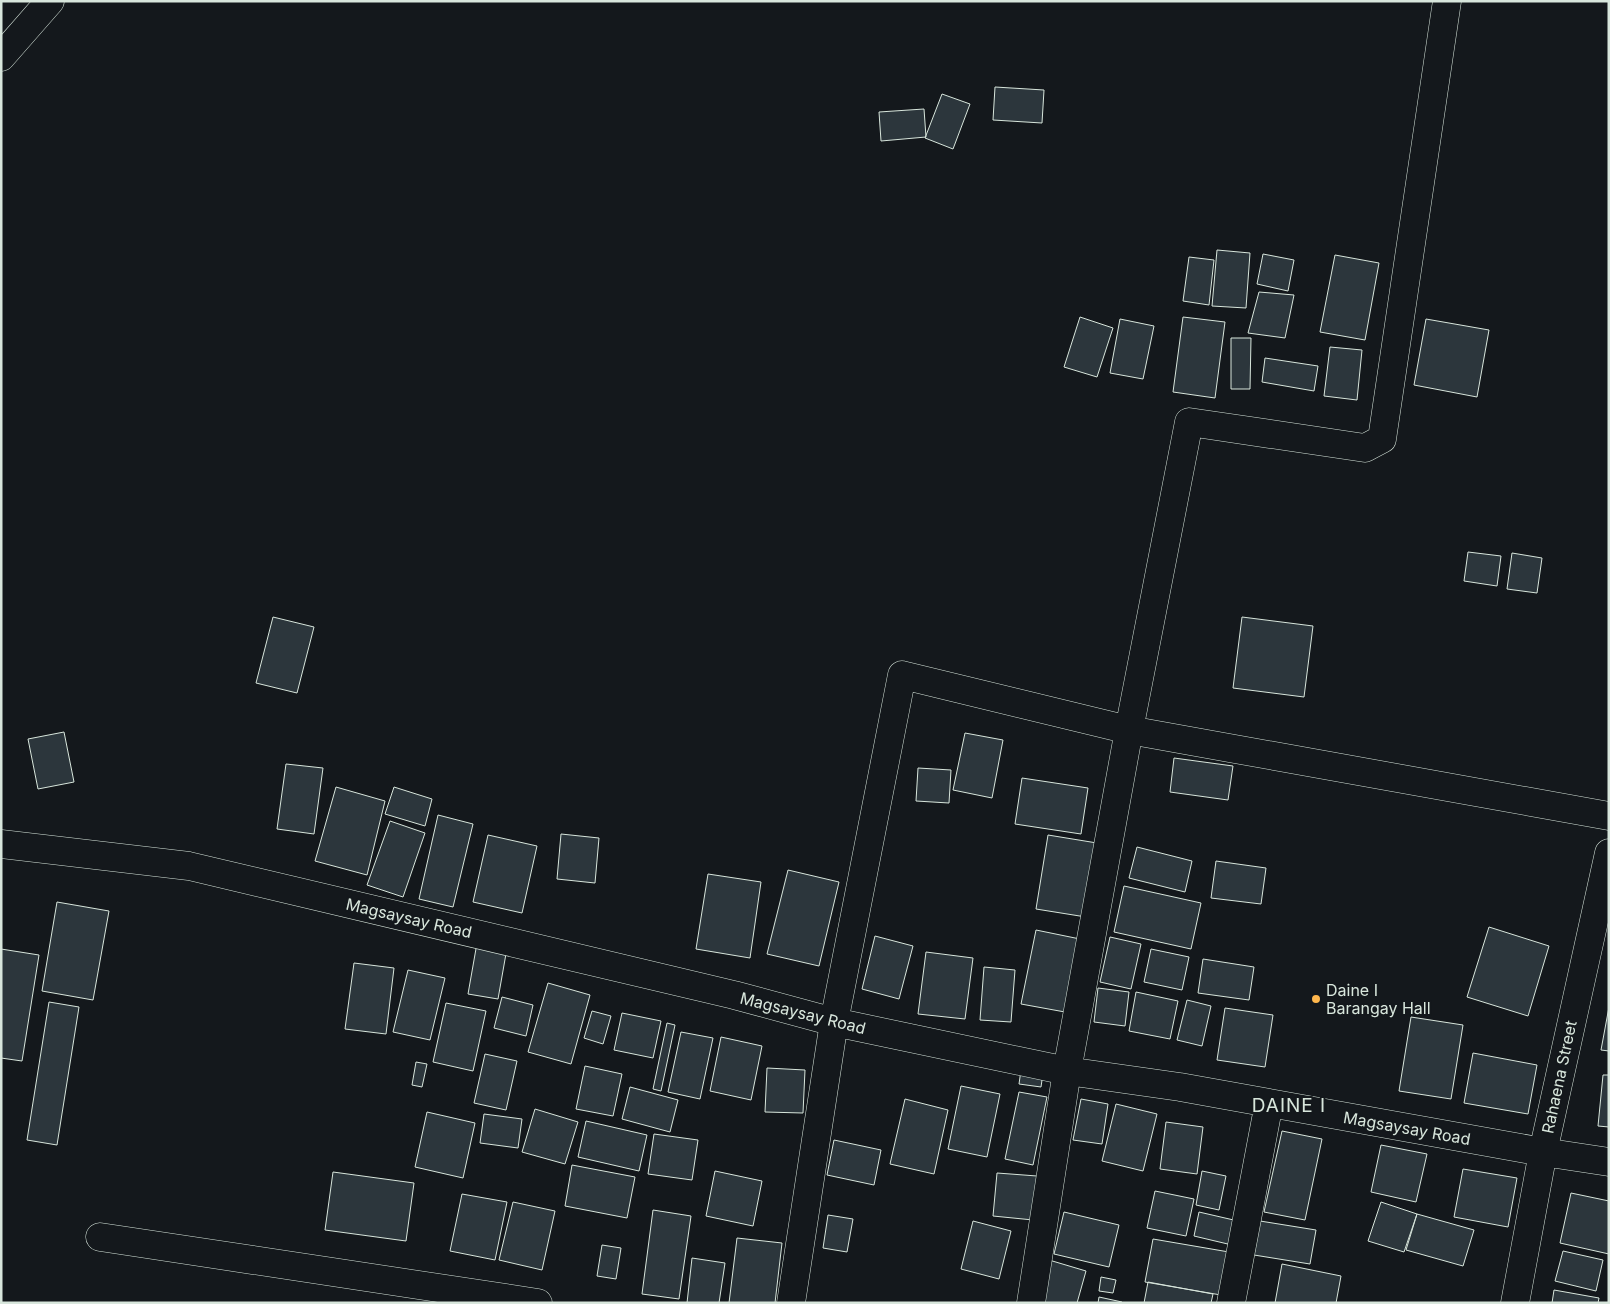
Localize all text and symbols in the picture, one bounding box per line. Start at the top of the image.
street label: Magsaysay Road [344,894,474,942]
place label: Daine I Barangay Hall [1326,980,1431,1018]
street label: Magsaysay Road [738,988,868,1038]
marker: Daine I Barangay Hall [1310,993,1322,1005]
street label: Rahaena Street [1537,1019,1581,1135]
district label: DAINE I [1252,1094,1326,1117]
street label: Magsaysay Road [1342,1107,1472,1149]

